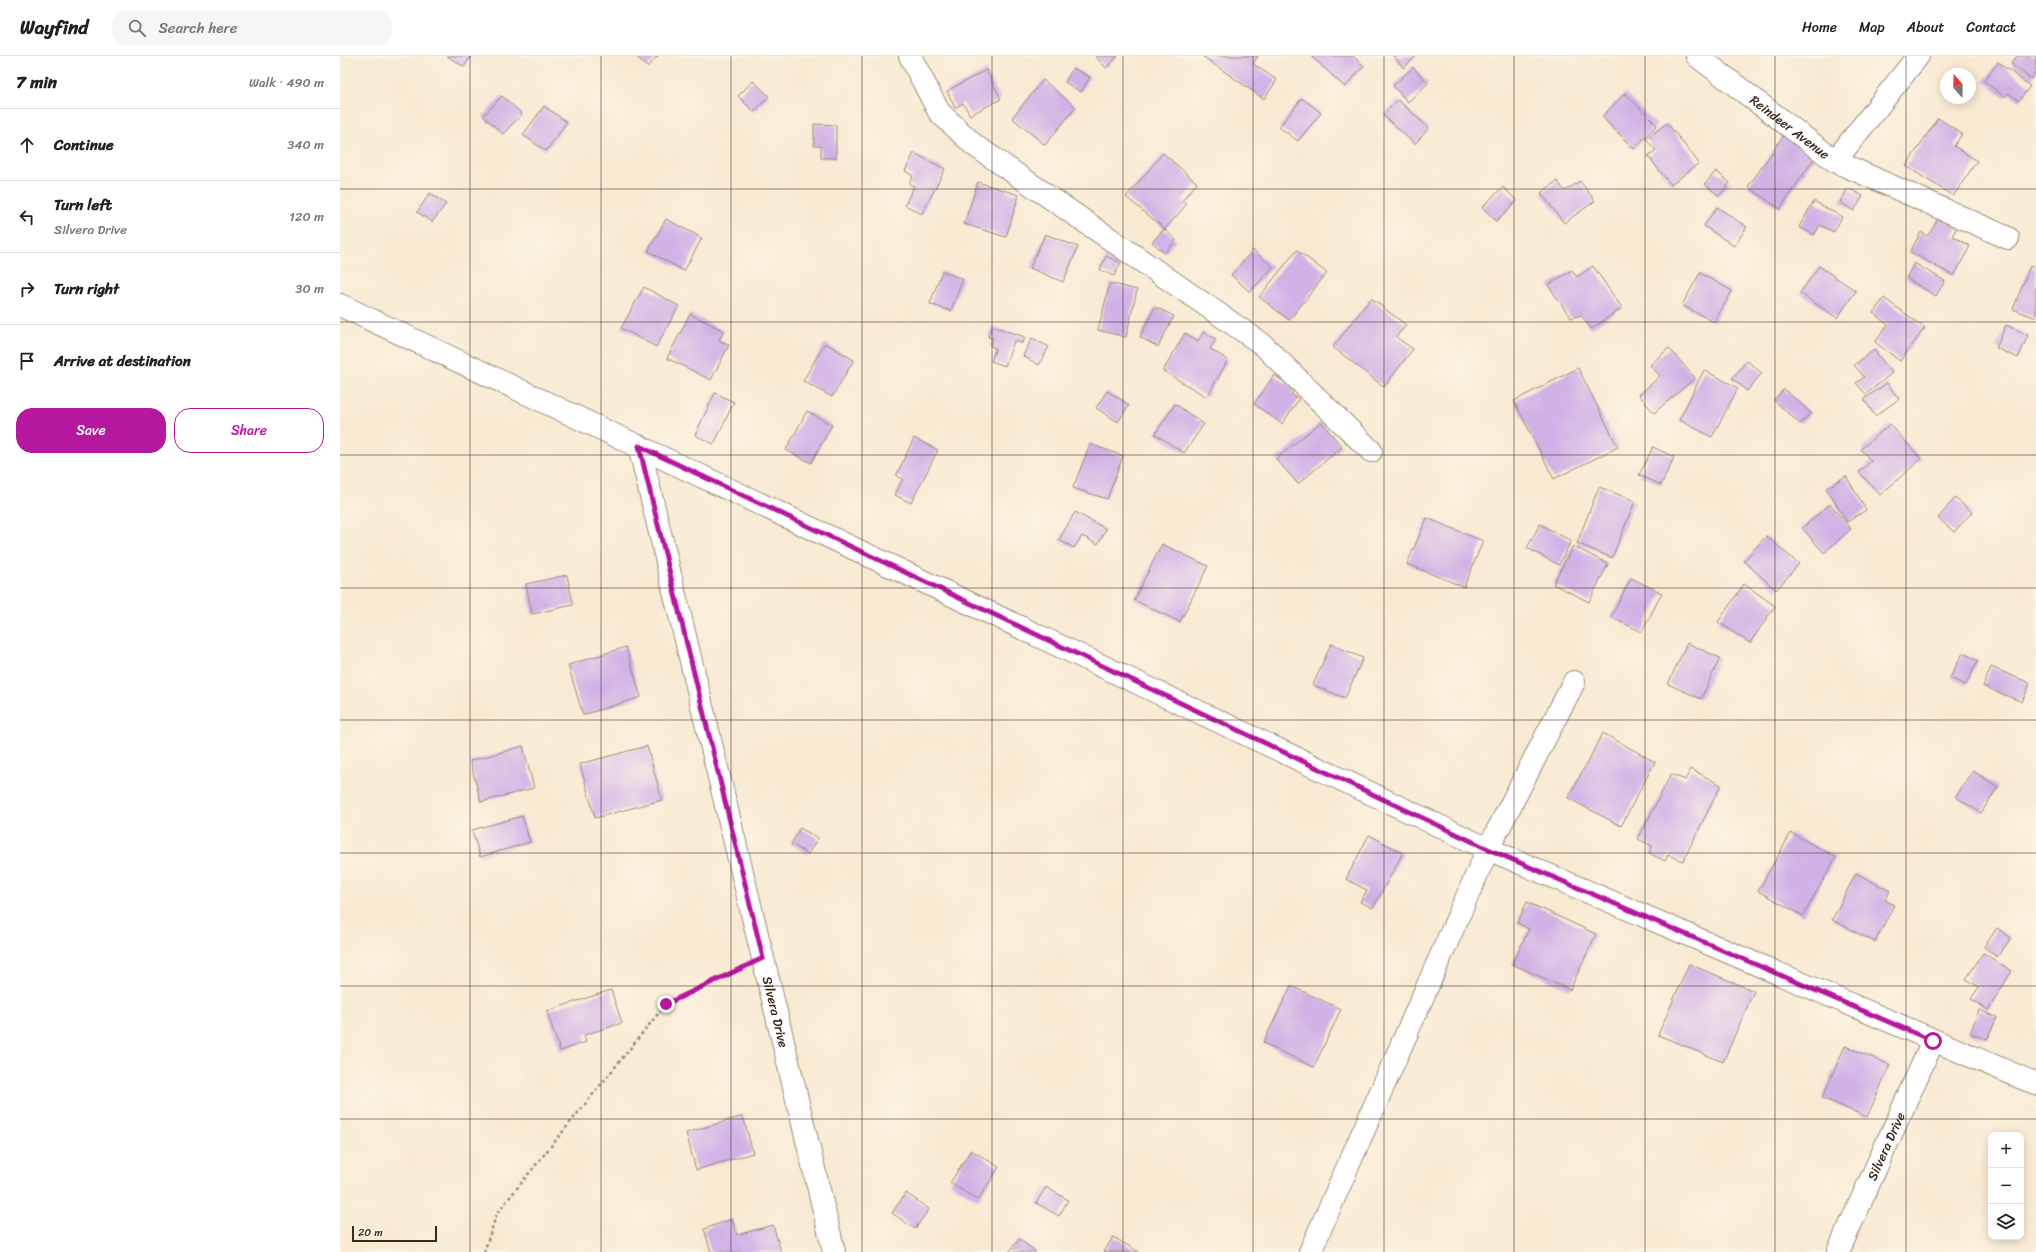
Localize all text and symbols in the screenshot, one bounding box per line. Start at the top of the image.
search box [112,10,392,46]
text: Wayfind [20,11,88,44]
text: Search here [158,15,237,41]
text: Home [1802,15,1837,40]
text: Map [1859,15,1885,40]
text: About [1907,15,1944,40]
text: Contact [1966,15,2016,40]
icon: search [126,17,148,39]
text: 7 min [16,67,57,97]
north arrow [1940,68,1976,104]
text: Walk · 490 m [249,71,324,94]
street label: Reindeer Avenue [1745,89,1835,165]
text: Continue [54,132,114,158]
text: 340 m [287,133,324,156]
icon: ahead [16,134,38,156]
text: Turn left [54,192,112,218]
text: 120 m [289,205,324,228]
icon: left [16,206,38,228]
text: Silvera Drive [54,218,127,241]
text: Turn right [54,276,119,302]
text: 30 m [295,277,324,300]
icon: right [16,278,38,300]
text: Arrive at destination [54,348,191,374]
icon: arrive [16,350,38,372]
button: Save [16,408,166,453]
button: Share [174,408,324,453]
street label: Silvera Drive [756,974,796,1050]
route end [657,995,675,1013]
route start [1924,1032,1942,1050]
street label: Silvera Drive [1860,1108,1911,1184]
map controls [1988,1132,2024,1240]
button: + [1988,1132,2024,1168]
button: − [1988,1168,2024,1204]
button: layers [1988,1204,2024,1240]
text: 20 m [358,1223,383,1242]
scale bar [352,1224,437,1243]

